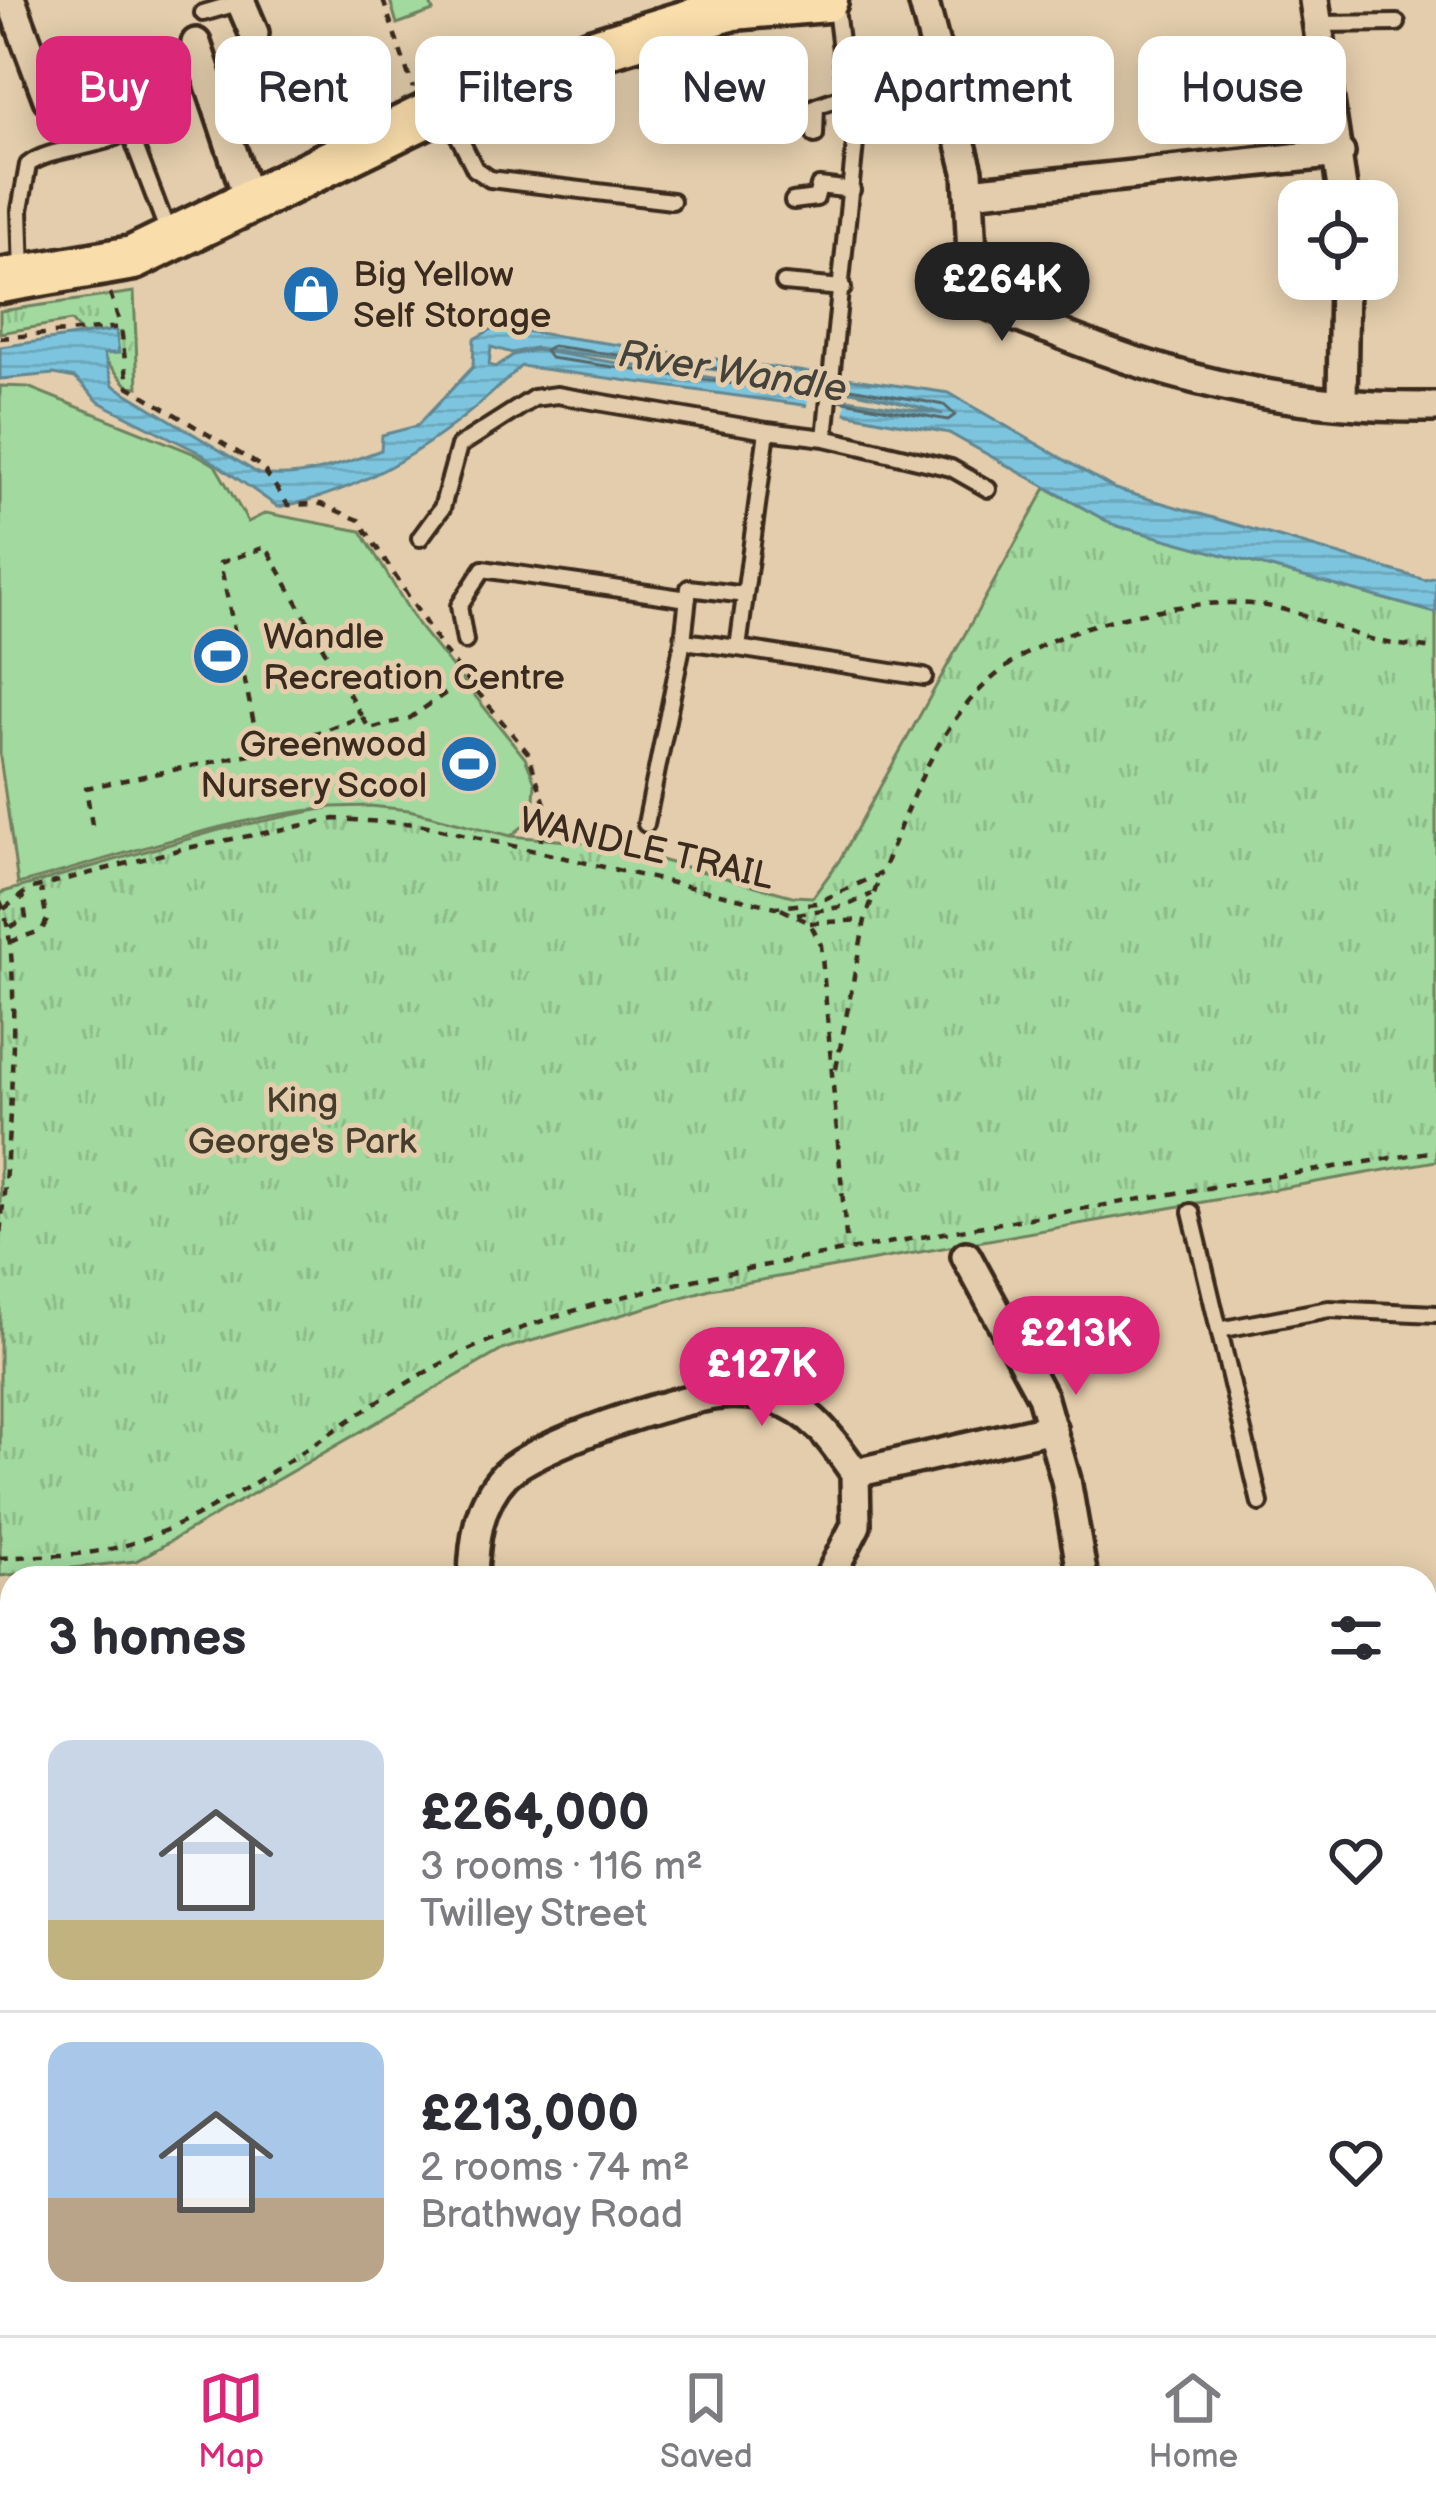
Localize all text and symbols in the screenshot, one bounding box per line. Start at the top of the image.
chip: Buy [36,36,191,144]
chip: Rent [215,36,391,144]
chip: Filters [415,36,615,144]
chip: New [639,36,808,144]
chip: Apartment [832,36,1114,144]
chip: House [1138,36,1346,144]
map controls [1278,180,1398,300]
button: locate [1278,180,1398,300]
pin: £264K [918,242,1086,344]
place label: Big Yellow Self Storage [353,254,551,338]
text: £264K [942,257,1062,304]
shop icon: Big Yellow Self Storage [280,263,342,325]
water label: River Wandle [615,331,850,414]
place label: Wandle Recreation Centre [263,616,565,700]
sports icon: Wandle Recreation Centre [190,625,252,687]
place label: Greenwood Nursery Scool [200,724,427,808]
sports icon: Greenwood Nursery Scool [438,733,500,795]
street label: WANDLE TRAIL [515,799,778,900]
park label: King George's Park [188,1080,417,1164]
pin: £213K [992,1296,1160,1398]
text: £213K [1020,1311,1132,1358]
pin: £127K [678,1327,846,1429]
text: £127K [706,1342,818,1389]
icon: filters [1323,1605,1389,1671]
text: 3 homes [48,1608,246,1669]
text: £264,000 [420,1783,650,1844]
icon: home [144,1788,288,1932]
icon: heart [1323,1827,1389,1893]
text: 3 rooms · 116 m² [420,1844,703,1891]
text: Twilley Street [420,1891,647,1938]
text: £213,000 [420,2084,639,2145]
icon: home [144,2090,288,2234]
icon: heart [1323,2129,1389,2195]
text: 2 rooms · 74 m² [420,2145,690,2192]
text: Brathway Road [420,2192,683,2239]
tab: Map [198,2365,264,2477]
tab: Saved [660,2365,753,2477]
tab: Home [1148,2365,1238,2477]

